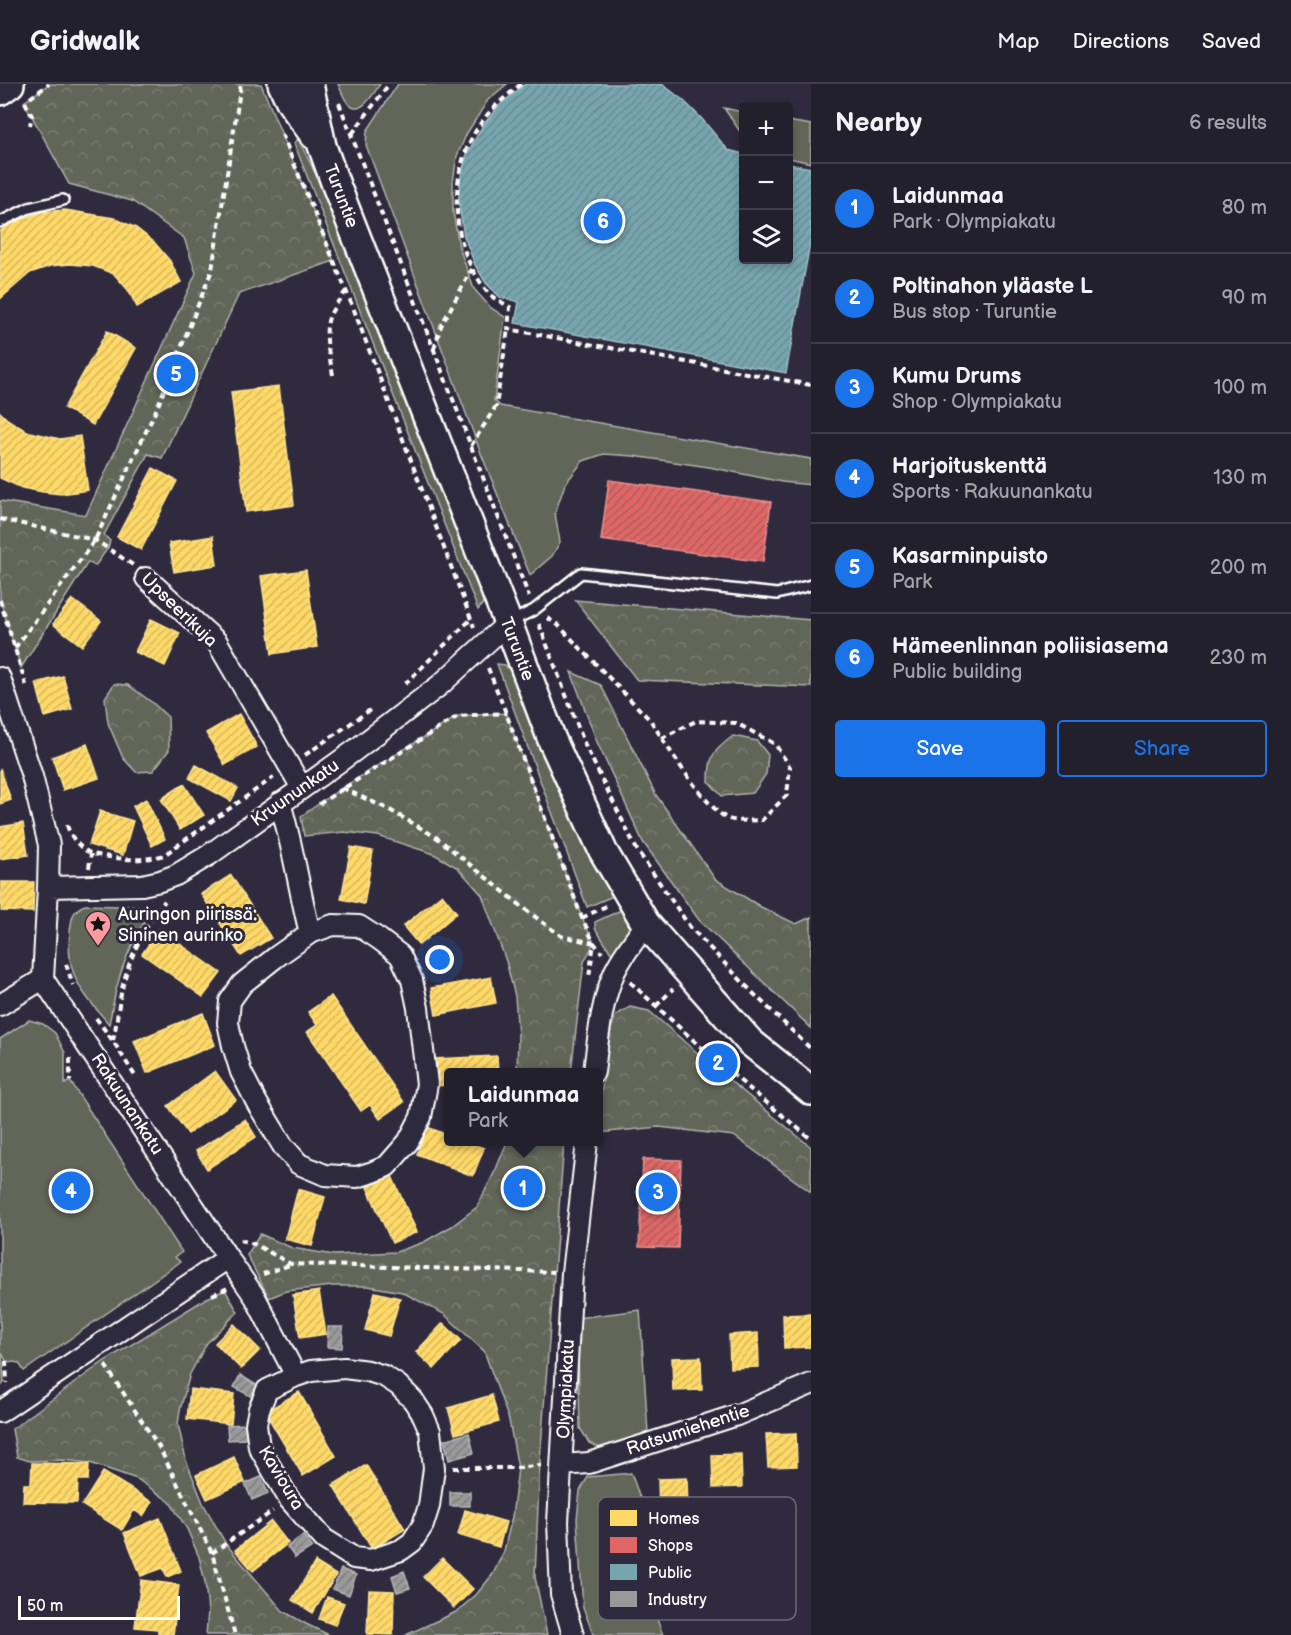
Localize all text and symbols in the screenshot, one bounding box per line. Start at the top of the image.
text: Gridwalk [30,25,140,58]
text: Map [997,29,1040,54]
text: Directions [1073,29,1169,54]
text: Saved [1202,29,1261,54]
map controls [739,102,793,264]
button: + [739,102,793,156]
text: Nearby [835,108,922,139]
text: 6 results [1189,111,1267,135]
button: − [739,156,793,210]
street label: Turuntie [319,161,363,231]
text: Laidunmaa [892,183,1004,210]
text: 1 [850,196,859,220]
text: 80 m [1222,196,1267,220]
pin: 6 [584,198,622,244]
button: layers [739,210,793,264]
text: Park · Olympiakatu [892,210,1056,234]
text: Poltinahon yläaste L [892,273,1093,300]
text: 2 [849,286,860,310]
text: 90 m [1222,286,1267,310]
text: Bus stop · Turuntie [892,300,1057,324]
pin: 5 [156,352,195,396]
text: Kumu Drums [892,363,1021,390]
text: 3 [849,376,860,400]
text: 100 m [1214,376,1267,400]
text: Shop · Olympiakatu [892,390,1062,414]
text: Harjoituskenttä [892,453,1047,480]
text: 4 [849,466,860,490]
text: 130 m [1213,466,1267,490]
text: Sports · Rakuunankatu [892,480,1093,504]
text: Kasarminpuisto [892,543,1048,570]
text: 5 [849,556,860,580]
text: 200 m [1210,556,1267,580]
street label: Upseerikuja [137,568,221,652]
text: Park [892,570,932,594]
street label: Turuntie [495,614,539,684]
text: Hämeenlinnan poliisiasema [892,633,1169,660]
text: 6 [848,646,861,670]
text: 230 m [1210,646,1267,670]
text: Public building [892,660,1022,684]
button: Save [835,720,1045,777]
button: Share [1057,720,1267,777]
street label: Kruununkatu [247,755,343,831]
place label: Auringon piirissä: Sininen aurinko [118,904,257,946]
place icon: Auringon piirissä: Sininen aurinko [83,909,113,947]
your location [425,945,454,974]
pin: 2 [698,1040,738,1086]
street label: Rakuunankatu [86,1049,168,1159]
popup [444,1068,603,1146]
text: Laidunmaa [468,1082,579,1109]
text: Park [468,1109,508,1133]
pin: 1 [504,1166,542,1210]
pin: 4 [52,1168,90,1214]
pin: 3 [638,1170,678,1214]
street label: Olympiakatu [553,1339,579,1439]
street label: Ratsumiehentie [624,1400,753,1460]
street label: Kavioura [254,1442,308,1514]
legend [598,1497,796,1620]
text: Homes [648,1510,700,1529]
text: Shops [648,1537,693,1556]
text: Public [648,1564,692,1583]
text: Industry [648,1591,707,1610]
scale bar [18,1593,180,1620]
text: 50 m [27,1597,63,1616]

